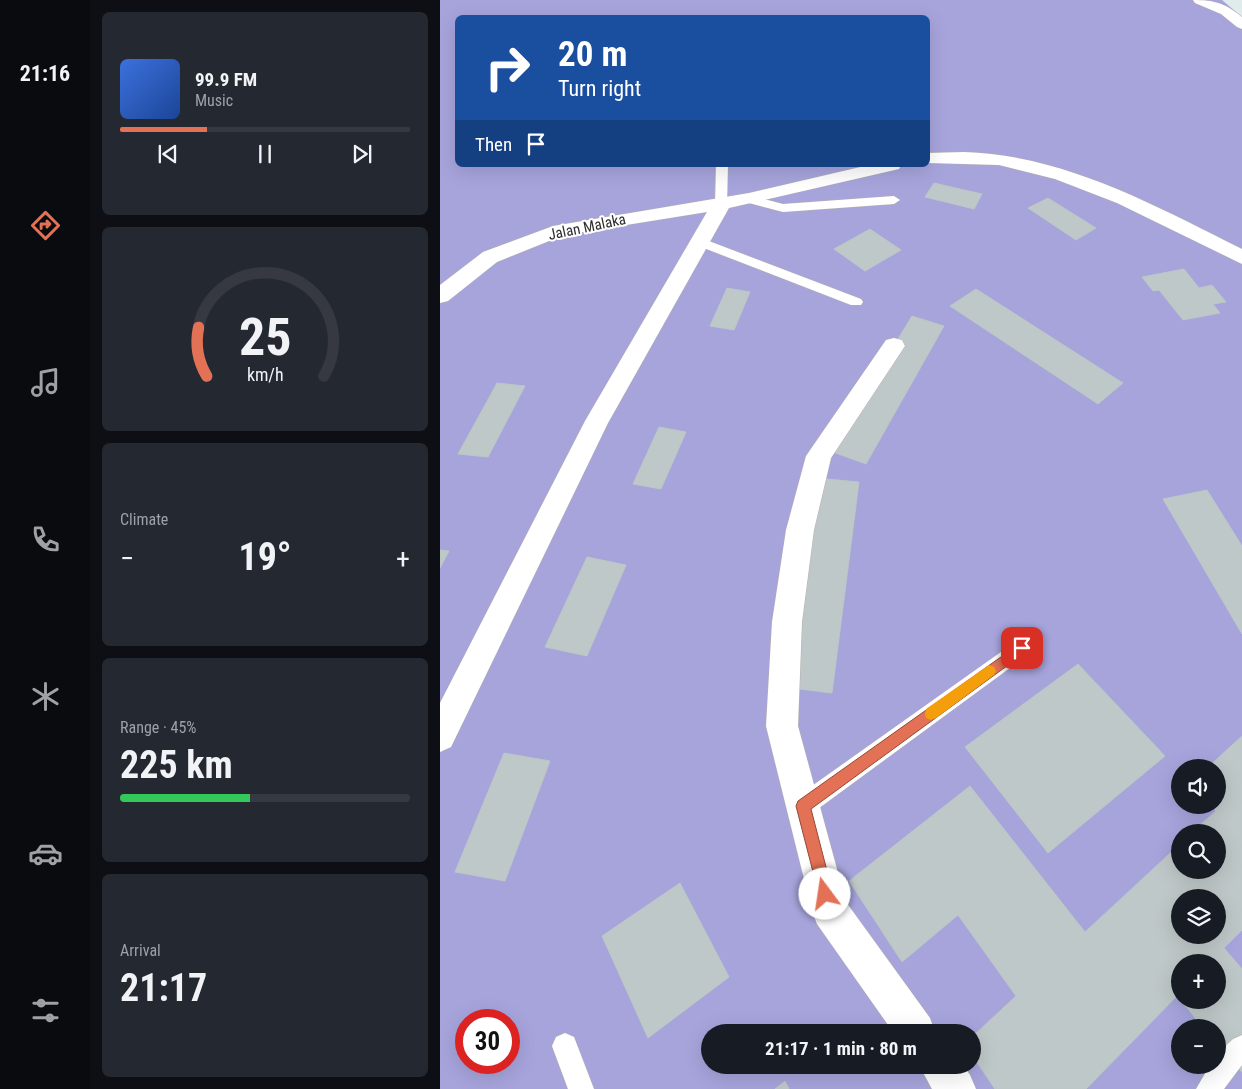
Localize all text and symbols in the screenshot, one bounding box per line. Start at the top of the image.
text: 20 m [558,34,627,75]
icon: right [475,35,540,100]
text: 21:16 [20,61,70,86]
text: 99.9 FM [195,68,257,91]
text: Turn right [558,76,641,101]
text: Music [195,91,233,110]
icon: arrive [522,130,550,158]
text: Then [475,133,512,156]
icon: previous [154,140,182,168]
icon: pause [251,140,279,168]
icon: next [348,140,376,168]
icon: directions [28,208,63,243]
street label: Jalan Malaka [547,210,627,244]
text: 25 [239,307,291,368]
text: km/h [247,364,283,385]
icon: music [28,365,63,400]
text: Climate [120,510,168,529]
icon: phone [28,522,63,557]
text: 19° [238,535,292,579]
text: − [120,542,134,575]
text: + [396,542,410,575]
pin [1001,627,1043,669]
icon: arrive [1008,634,1036,662]
icon: climate [28,679,63,714]
text: Range · 45% [120,718,196,737]
text: 225 km [120,743,233,787]
map controls [1171,759,1226,1074]
button: sound [1171,759,1226,814]
button: search [1171,824,1226,879]
icon: car [28,836,63,871]
position arrow [798,867,850,919]
button: layers [1171,889,1226,944]
text: Arrival [120,941,161,960]
button: + [1171,954,1226,1009]
text: 21:17 [120,966,207,1010]
icon: filters [28,993,63,1028]
speed limit sign: 30 [455,1009,520,1074]
button: − [1171,1019,1226,1074]
text: 21:17 · 1 min · 80 m [765,1037,917,1060]

